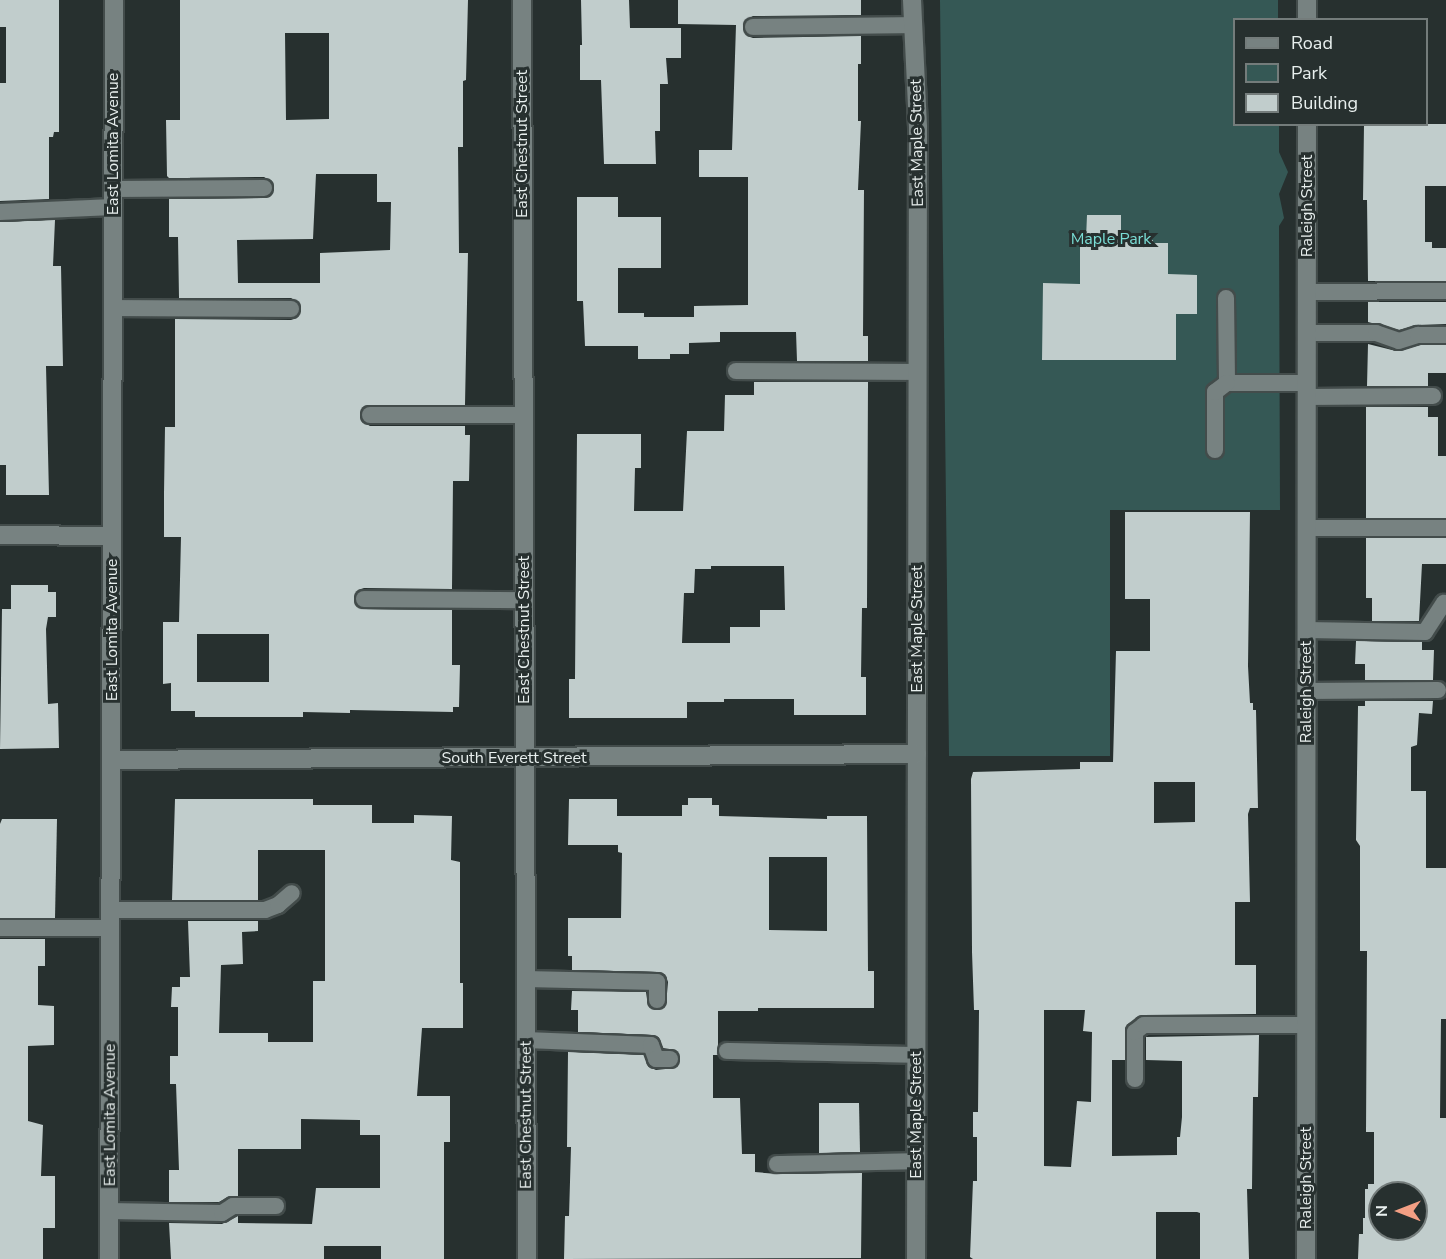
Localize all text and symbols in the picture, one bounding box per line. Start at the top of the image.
legend [1233,18,1428,126]
text: Road [1291,31,1333,55]
text: Park [1291,61,1327,85]
street label: East Chestnut Street [512,70,532,218]
street label: East Lomita Avenue [103,73,123,215]
street label: East Maple Street [906,79,928,207]
text: Building [1291,91,1358,115]
street label: Raleigh Street [1297,155,1317,257]
park label: Maple Park [1071,229,1151,249]
street label: East Chestnut Street [514,556,534,704]
street label: East Lomita Avenue [102,559,122,701]
street label: East Maple Street [907,565,927,693]
street label: Raleigh Street [1296,641,1316,743]
street label: South Everett Street [441,748,587,768]
street label: East Chestnut Street [516,1041,536,1189]
street label: East Lomita Avenue [100,1044,120,1186]
street label: East Maple Street [906,1051,926,1179]
street label: Raleigh Street [1296,1127,1316,1229]
north arrow [1368,1181,1428,1241]
text: N [1371,1205,1393,1217]

